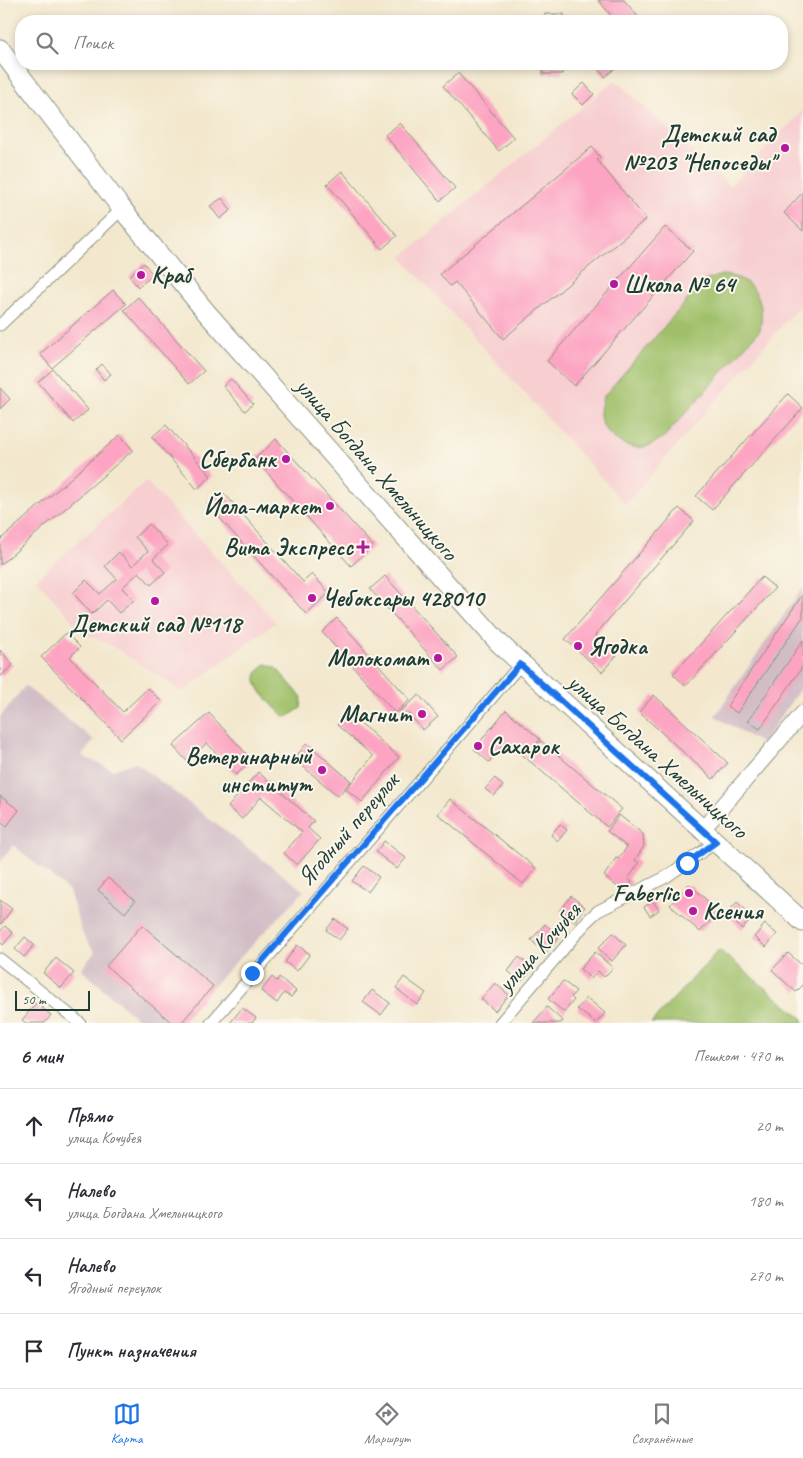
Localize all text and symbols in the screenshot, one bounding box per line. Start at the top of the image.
search box [15,15,788,70]
icon: search [33,29,61,57]
text: Поиск [73,31,113,55]
place label: Детский сад №203 "Непоседы" [624,119,780,177]
marker: Детский сад №203 "Непоседы" [779,142,791,154]
place label: Краб [151,260,195,290]
marker: Краб [135,269,147,281]
place label: Школа № 64 [624,269,738,299]
marker: Школа № 64 [608,278,620,290]
street label: улица Богдана Хмельницкого [288,370,466,568]
place label: Сбербанк [199,444,278,474]
marker: Сбербанк [280,453,292,465]
place label: Йола-маркет [204,491,322,521]
marker: Йола-маркет [324,500,336,512]
place label: Вита Экспресс [224,532,354,562]
marker: Вита Экспресс [357,541,369,553]
place label: Чебоксары 428010 [322,583,486,613]
marker: Чебоксары 428010 [306,592,318,604]
marker: Детский сад №118 [149,595,161,607]
place label: Детский сад №118 [69,609,244,639]
place label: Ягодка [588,631,648,661]
marker: Ягодка [572,640,584,652]
place label: Молокомат [328,643,430,673]
marker: Молокомат [432,652,444,664]
street label: улица Богдана Хмельницкого [560,666,756,846]
place label: Магнит [339,699,412,729]
marker: Магнит [416,708,428,720]
place label: Сахарок [488,731,561,761]
marker: Сахарок [472,740,484,752]
place label: Ветеринарный институт [186,741,314,799]
marker: Ветеринарный институт [316,764,328,776]
street label: Ягодный переулок [291,765,407,892]
route start [676,852,699,875]
place label: Faberlic [613,878,680,908]
marker: Faberlic [683,887,695,899]
street label: улица Кочубея [489,895,588,1000]
place label: Ксения [703,896,764,926]
marker: Ксения [687,905,699,917]
route end [241,962,264,985]
scale bar [15,988,90,1011]
text: 50 m [22,991,46,1008]
text: 6 мин [20,1043,63,1069]
text: Пешком · 470 m [694,1046,783,1066]
text: Прямо [67,1104,112,1128]
icon: ahead [20,1112,48,1140]
text: 20 m [756,1116,783,1136]
text: улица Кочубея [67,1128,141,1148]
text: Налево [67,1179,115,1203]
icon: left [20,1187,48,1215]
text: 180 m [749,1191,783,1211]
text: улица Богдана Хмельницкого [67,1203,222,1223]
text: Налево [67,1254,115,1278]
icon: left [20,1262,48,1290]
text: 270 m [749,1266,783,1286]
text: Ягодный переулок [67,1278,161,1298]
icon: arrive [20,1337,48,1365]
text: Пункт назначения [67,1339,196,1363]
tab: Карта [111,1400,143,1447]
tab: Маршрут [364,1400,410,1447]
tab: Сохранённые [632,1400,692,1447]

